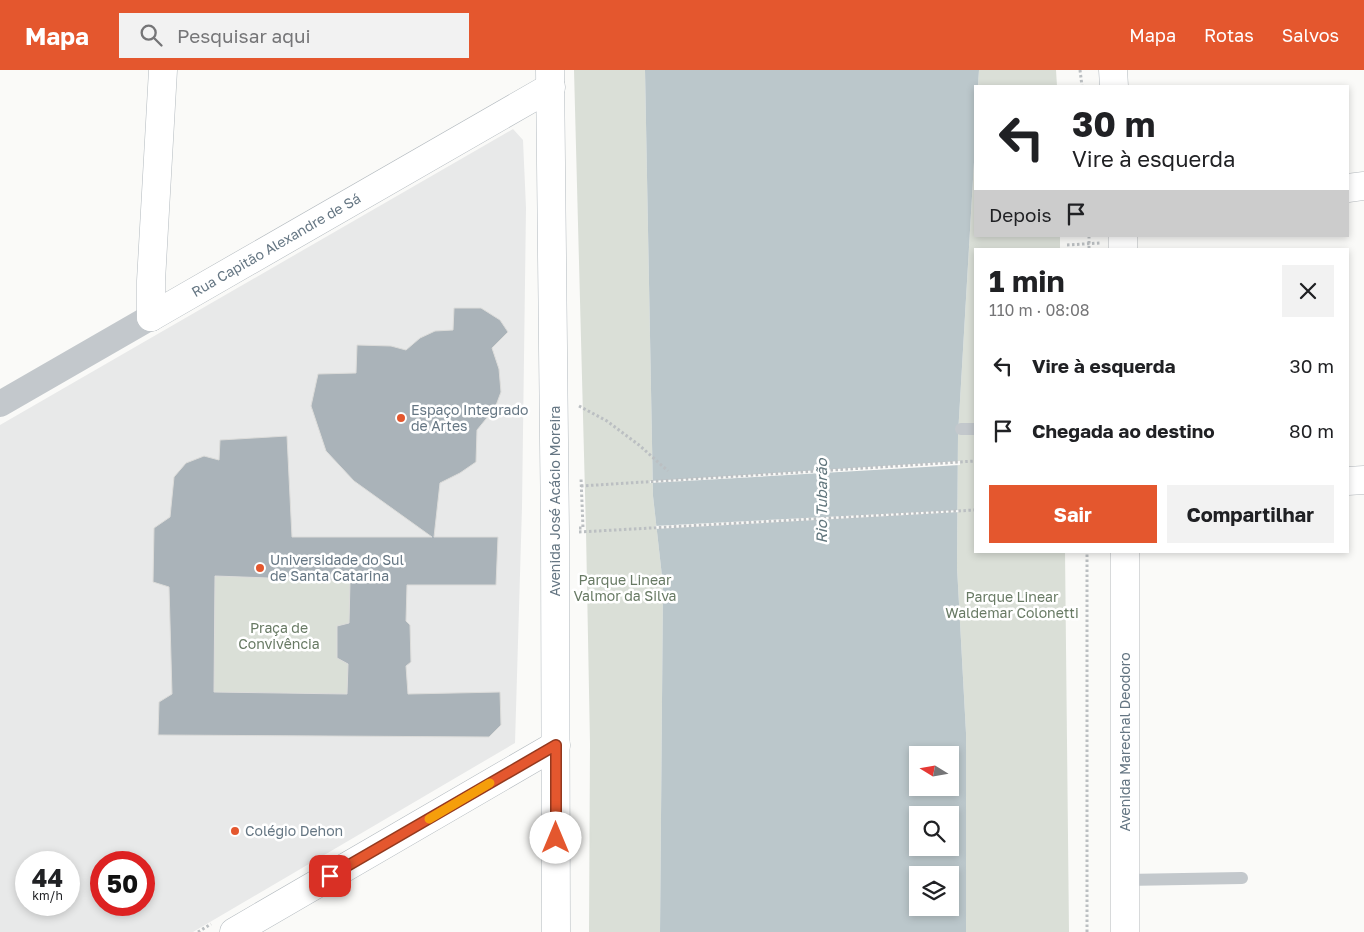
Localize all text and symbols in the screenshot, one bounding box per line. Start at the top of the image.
search box [119,13,469,58]
text: Mapa [25,21,89,50]
icon: search [137,21,165,49]
text: Pesquisar aqui [177,24,311,47]
text: Mapa [1129,24,1176,46]
text: Rotas [1204,24,1254,46]
text: Salvos [1282,24,1339,46]
text: 30 m [1072,103,1155,145]
icon: left [989,105,1054,170]
text: Vire à esquerda [1072,145,1236,172]
street label: Rua Capitão Alexandre de Sá [188,189,363,300]
icon: arrive [1062,200,1090,228]
text: Depois [989,203,1052,226]
text: 1 min [989,263,1065,299]
button: close [1282,265,1334,317]
text: 110 m · 08:08 [989,300,1090,320]
icon: left [989,352,1017,380]
text: Vire à esquerda [1032,354,1175,377]
text: 30 m [1290,354,1334,377]
place label: Espaço Integrado de Artes [411,401,528,434]
street label: Avenida José Acácio Moreira [546,406,563,596]
marker: Espaço Integrado de Artes [395,412,407,424]
icon: arrive [989,417,1017,445]
text: Chegada ao destino [1032,419,1215,442]
text: 80 m [1289,419,1334,442]
water label: Rio Tubarão [812,458,830,543]
button: Sair [989,485,1157,543]
button: Compartilhar [1167,485,1334,543]
place label: Universidade do Sul de Santa Catarina [270,551,404,584]
marker: Universidade do Sul de Santa Catarina [254,562,266,574]
park label: Parque Linear Valmor da Silva [574,571,676,604]
park label: Parque Linear Waldemar Colonetti [945,588,1079,621]
park label: Praça de Convivência [238,619,320,652]
street label: Avenida Marechal Deodoro [1116,652,1133,832]
north arrow [909,746,959,796]
map controls [909,746,959,916]
button: search [909,806,959,856]
position arrow [529,811,581,863]
place label: Colégio Dehon [245,822,343,839]
marker: Colégio Dehon [229,825,241,837]
speed limit sign: 50 [90,851,155,916]
pin [309,855,351,897]
text: 44 [32,862,63,893]
icon: arrive [316,862,344,890]
button: layers [909,866,959,916]
text: km/h [32,888,63,903]

